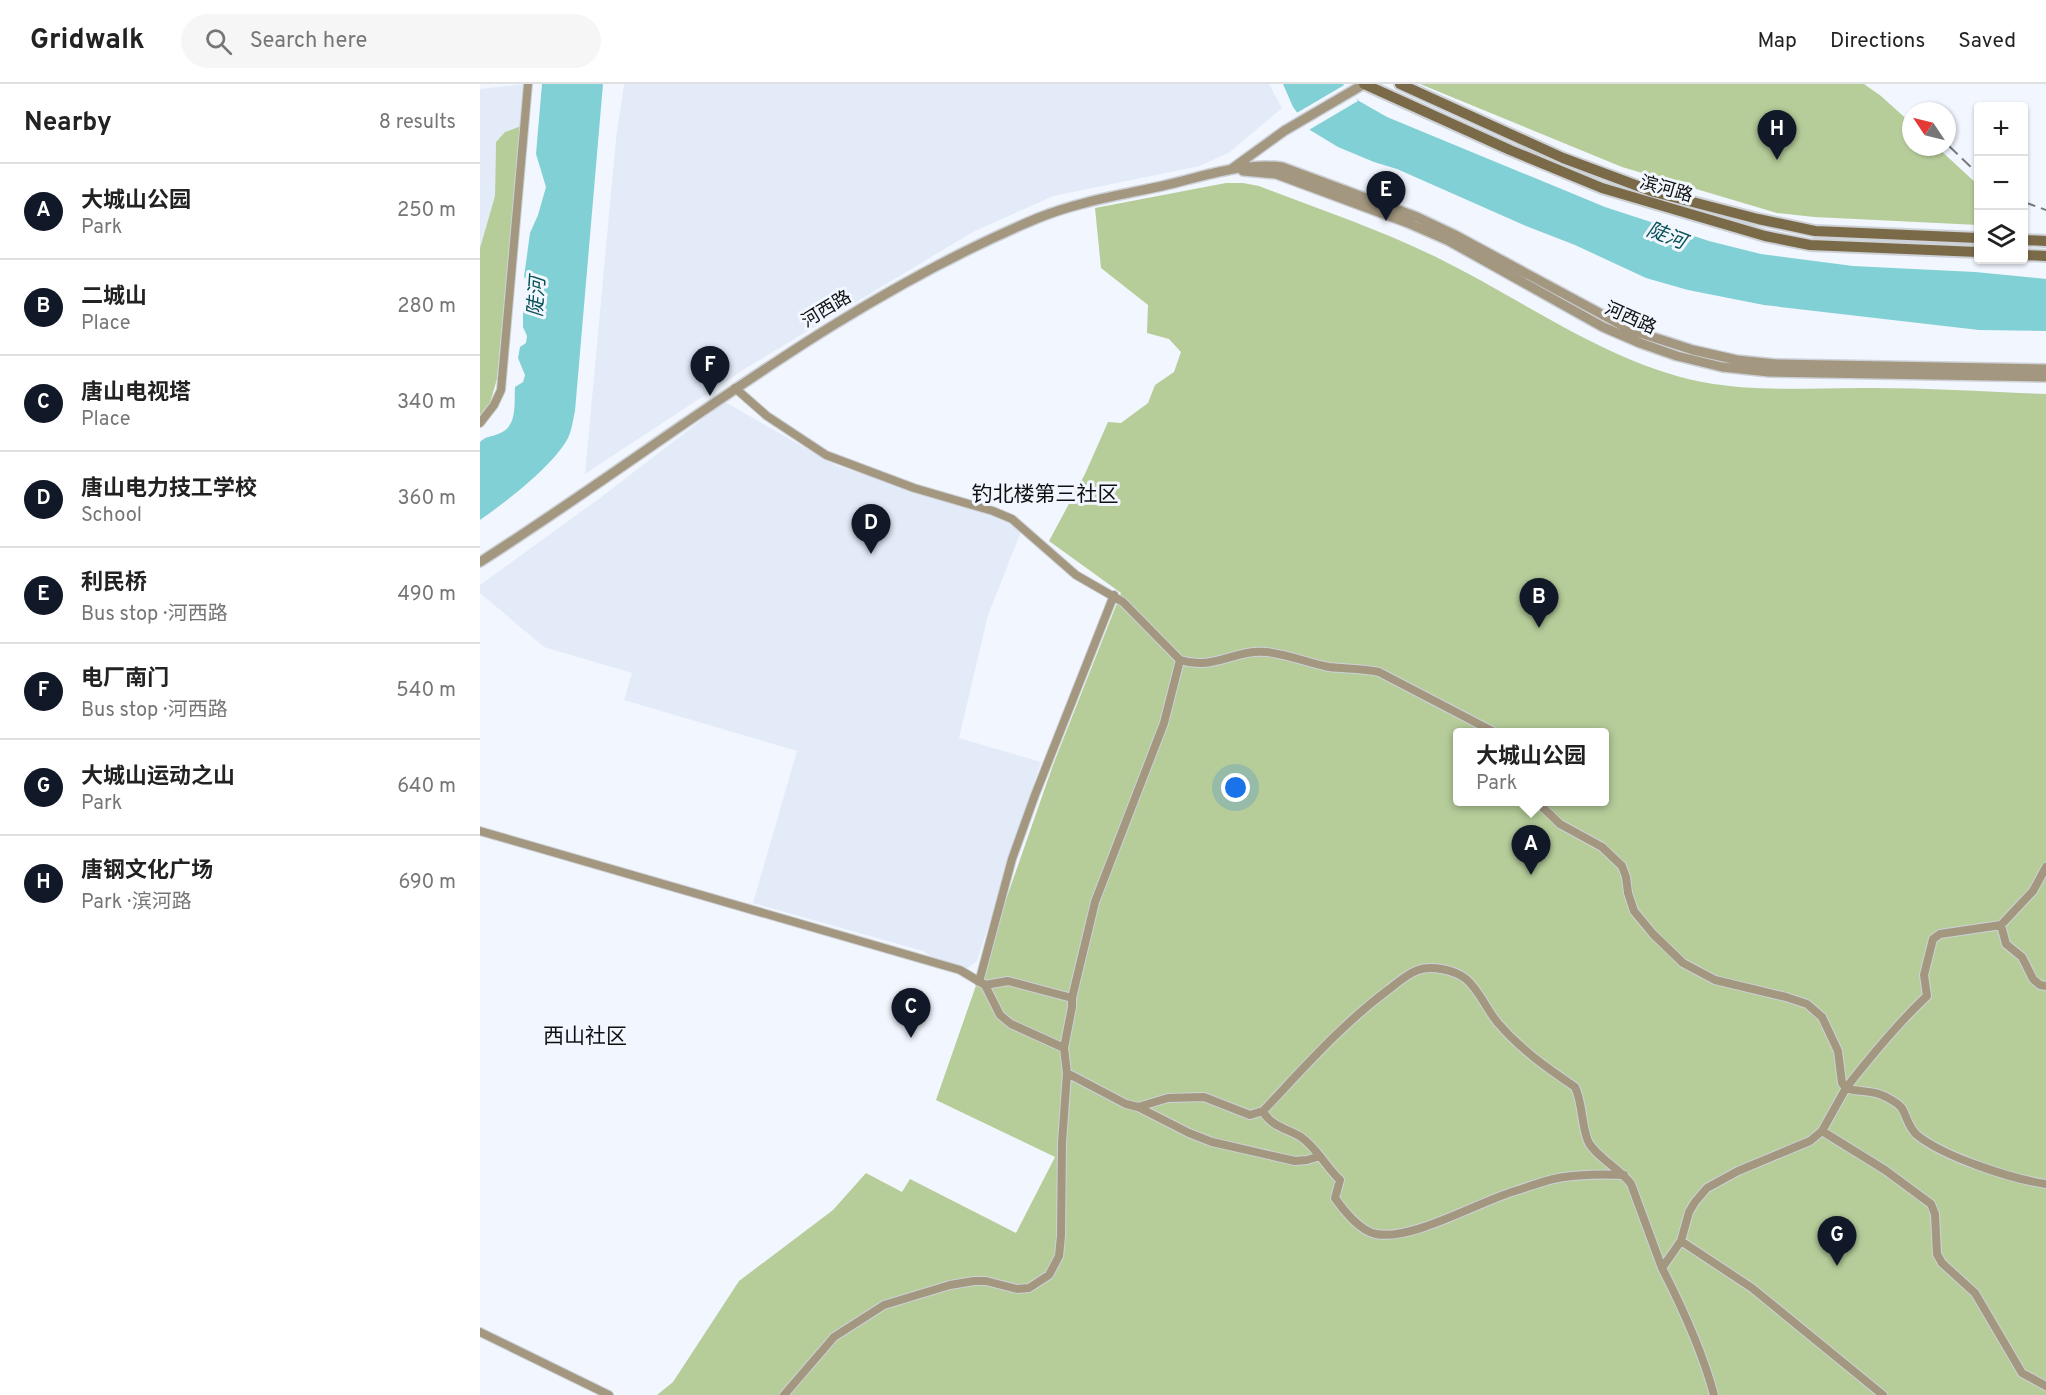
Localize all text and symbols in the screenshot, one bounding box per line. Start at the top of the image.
search box [181,14,601,68]
text: Gridwalk [30,23,145,59]
icon: search [202,25,235,58]
text: Search here [250,28,367,55]
text: Map [1757,28,1797,55]
text: Directions [1830,28,1925,55]
text: Saved [1958,28,2016,55]
north arrow [1902,102,1956,156]
map controls [1974,102,2028,264]
button: + [1974,102,2028,156]
text: Nearby [24,107,112,140]
text: 8 results [379,110,456,136]
pin: H [1758,110,1796,160]
button: − [1974,156,2028,210]
pin: E [1366,172,1406,221]
street label: 滨河路 [1637,172,1695,208]
text: 大城山公园 [81,188,191,215]
text: A [36,198,51,224]
text: 250 m [397,198,456,224]
button: layers [1974,210,2028,264]
text: Park [81,215,122,241]
water label: 陡河 [1643,218,1693,258]
water label: 陡河 [524,272,553,318]
text: 二城山 [81,284,147,311]
street label: 河西路 [798,286,856,334]
text: B [37,294,50,320]
text: 280 m [397,294,456,320]
street label: 河西路 [1601,298,1659,340]
text: Place [81,311,131,337]
pin: F [690,346,730,396]
text: 唐山电视塔 [81,380,191,407]
text: C [37,390,50,416]
text: 340 m [397,390,456,416]
text: Place [81,407,131,433]
text: 唐山电力技工学校 [81,476,257,503]
district label: 钓北楼第三社区 [972,482,1119,509]
text: D [36,486,51,512]
text: 360 m [398,486,456,512]
text: School [81,503,142,529]
pin: D [852,504,890,554]
text: 利民桥 [81,570,147,597]
pin: B [1520,578,1558,628]
text: E [37,582,50,608]
text: 490 m [398,582,456,608]
text: Bus stop · 河西路 [81,602,228,628]
text: 电厂南门 [81,666,169,693]
text: F [38,678,49,704]
text: 540 m [396,678,456,704]
text: Bus stop · 河西路 [81,698,228,724]
popup [1453,728,1609,806]
text: 大城山公园 [1476,744,1586,771]
text: 大城山运动之山 [81,764,235,791]
text: Park [1476,771,1517,797]
your location [1221,773,1250,802]
text: G [37,774,50,800]
text: 640 m [397,774,456,800]
text: Park [81,791,122,817]
pin: A [1512,826,1550,875]
text: 唐钢文化广场 [81,858,213,885]
text: H [36,870,51,896]
text: 690 m [399,870,456,896]
text: Park · 滨河路 [81,890,192,916]
pin: C [892,988,930,1038]
district label: 西山社区 [543,1024,627,1051]
pin: G [1818,1216,1856,1266]

